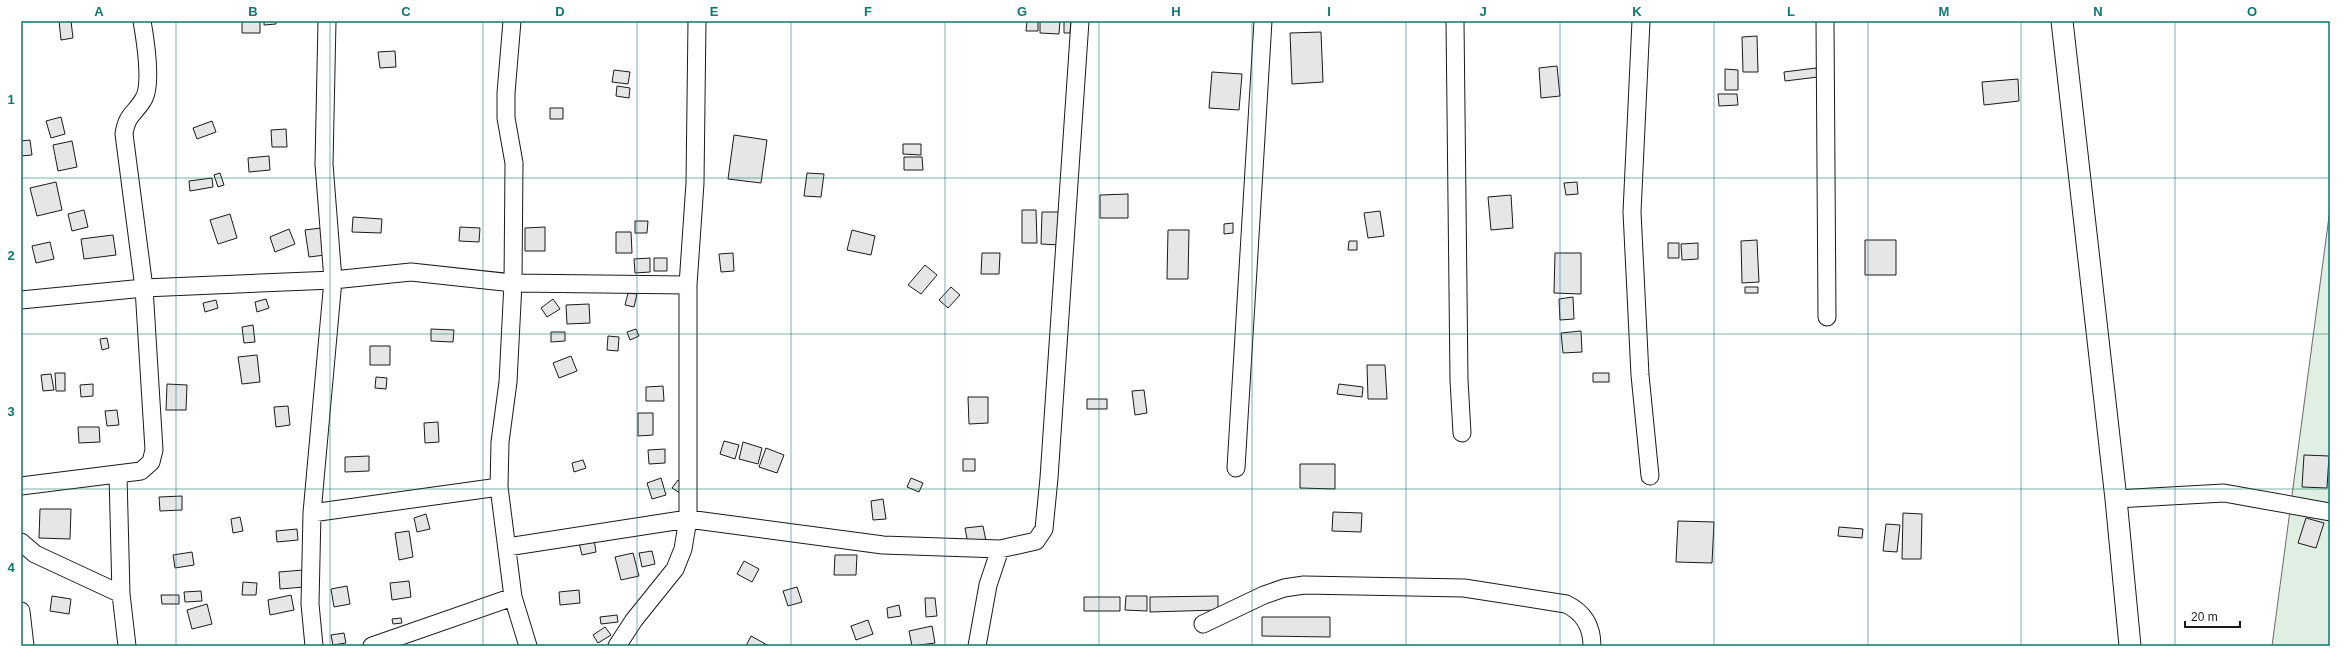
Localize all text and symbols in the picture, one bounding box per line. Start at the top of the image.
text: A [94,4,104,19]
text: B [248,4,258,19]
text: C [401,4,411,19]
text: D [555,4,565,19]
text: E [710,4,719,19]
text: F [864,4,872,19]
text: G [1017,4,1027,19]
text: H [1171,4,1181,19]
text: I [1327,4,1331,19]
text: J [1479,4,1487,19]
text: K [1632,4,1642,19]
text: L [1787,4,1795,19]
text: M [1939,4,1949,19]
text: N [2093,4,2103,19]
text: O [2247,4,2257,19]
text: 1 [7,92,15,107]
text: 2 [7,248,15,263]
text: 3 [7,404,15,419]
text: 4 [7,560,15,575]
scale bar [2185,603,2240,629]
text: 20 m [2191,610,2218,624]

